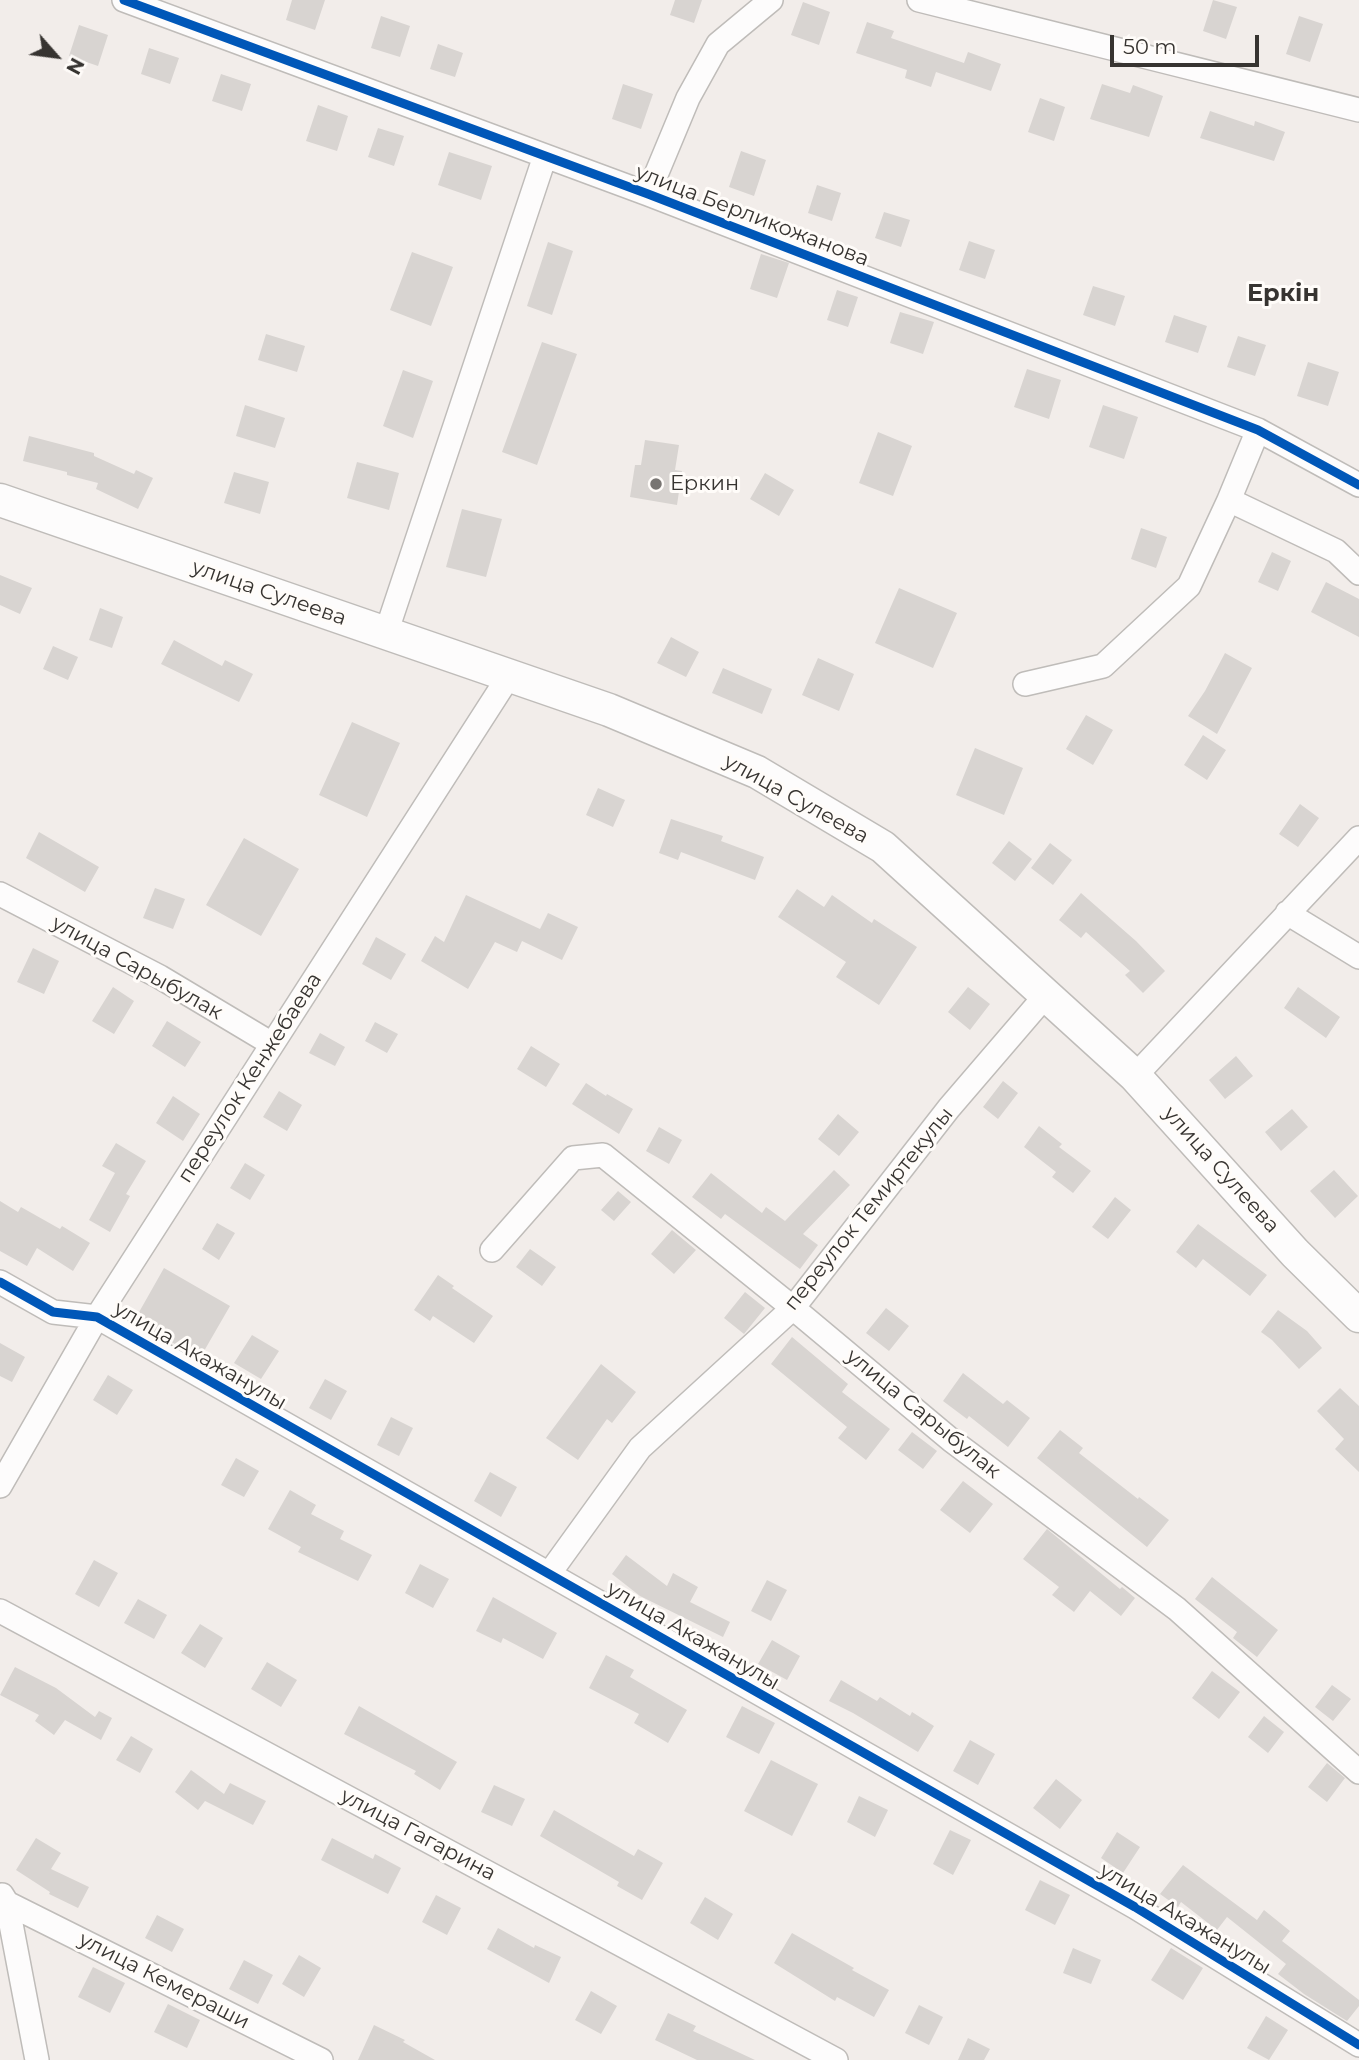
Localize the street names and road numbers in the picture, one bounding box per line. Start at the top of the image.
street label: улица Берликожанова [632,160,872,272]
street label: улица Сулеева [189,555,349,631]
street label: улица Сулеева [719,749,873,849]
street label: улица Сарыбулак [47,911,227,1025]
street label: переулок Кенжебаева [173,968,327,1188]
street label: переулок Темиртекулы [779,1102,959,1316]
street label: улица Сулеева [1158,1102,1284,1238]
street label: улица Акажанулы [109,1296,291,1416]
street label: улица Сарыбулак [841,1344,1005,1484]
street label: улица Акажанулы [602,1576,784,1696]
street label: улица Гагарина [336,1783,500,1887]
street label: улица Акажанулы [1095,1858,1275,1980]
street label: улица Кемераши [74,1927,254,2035]

